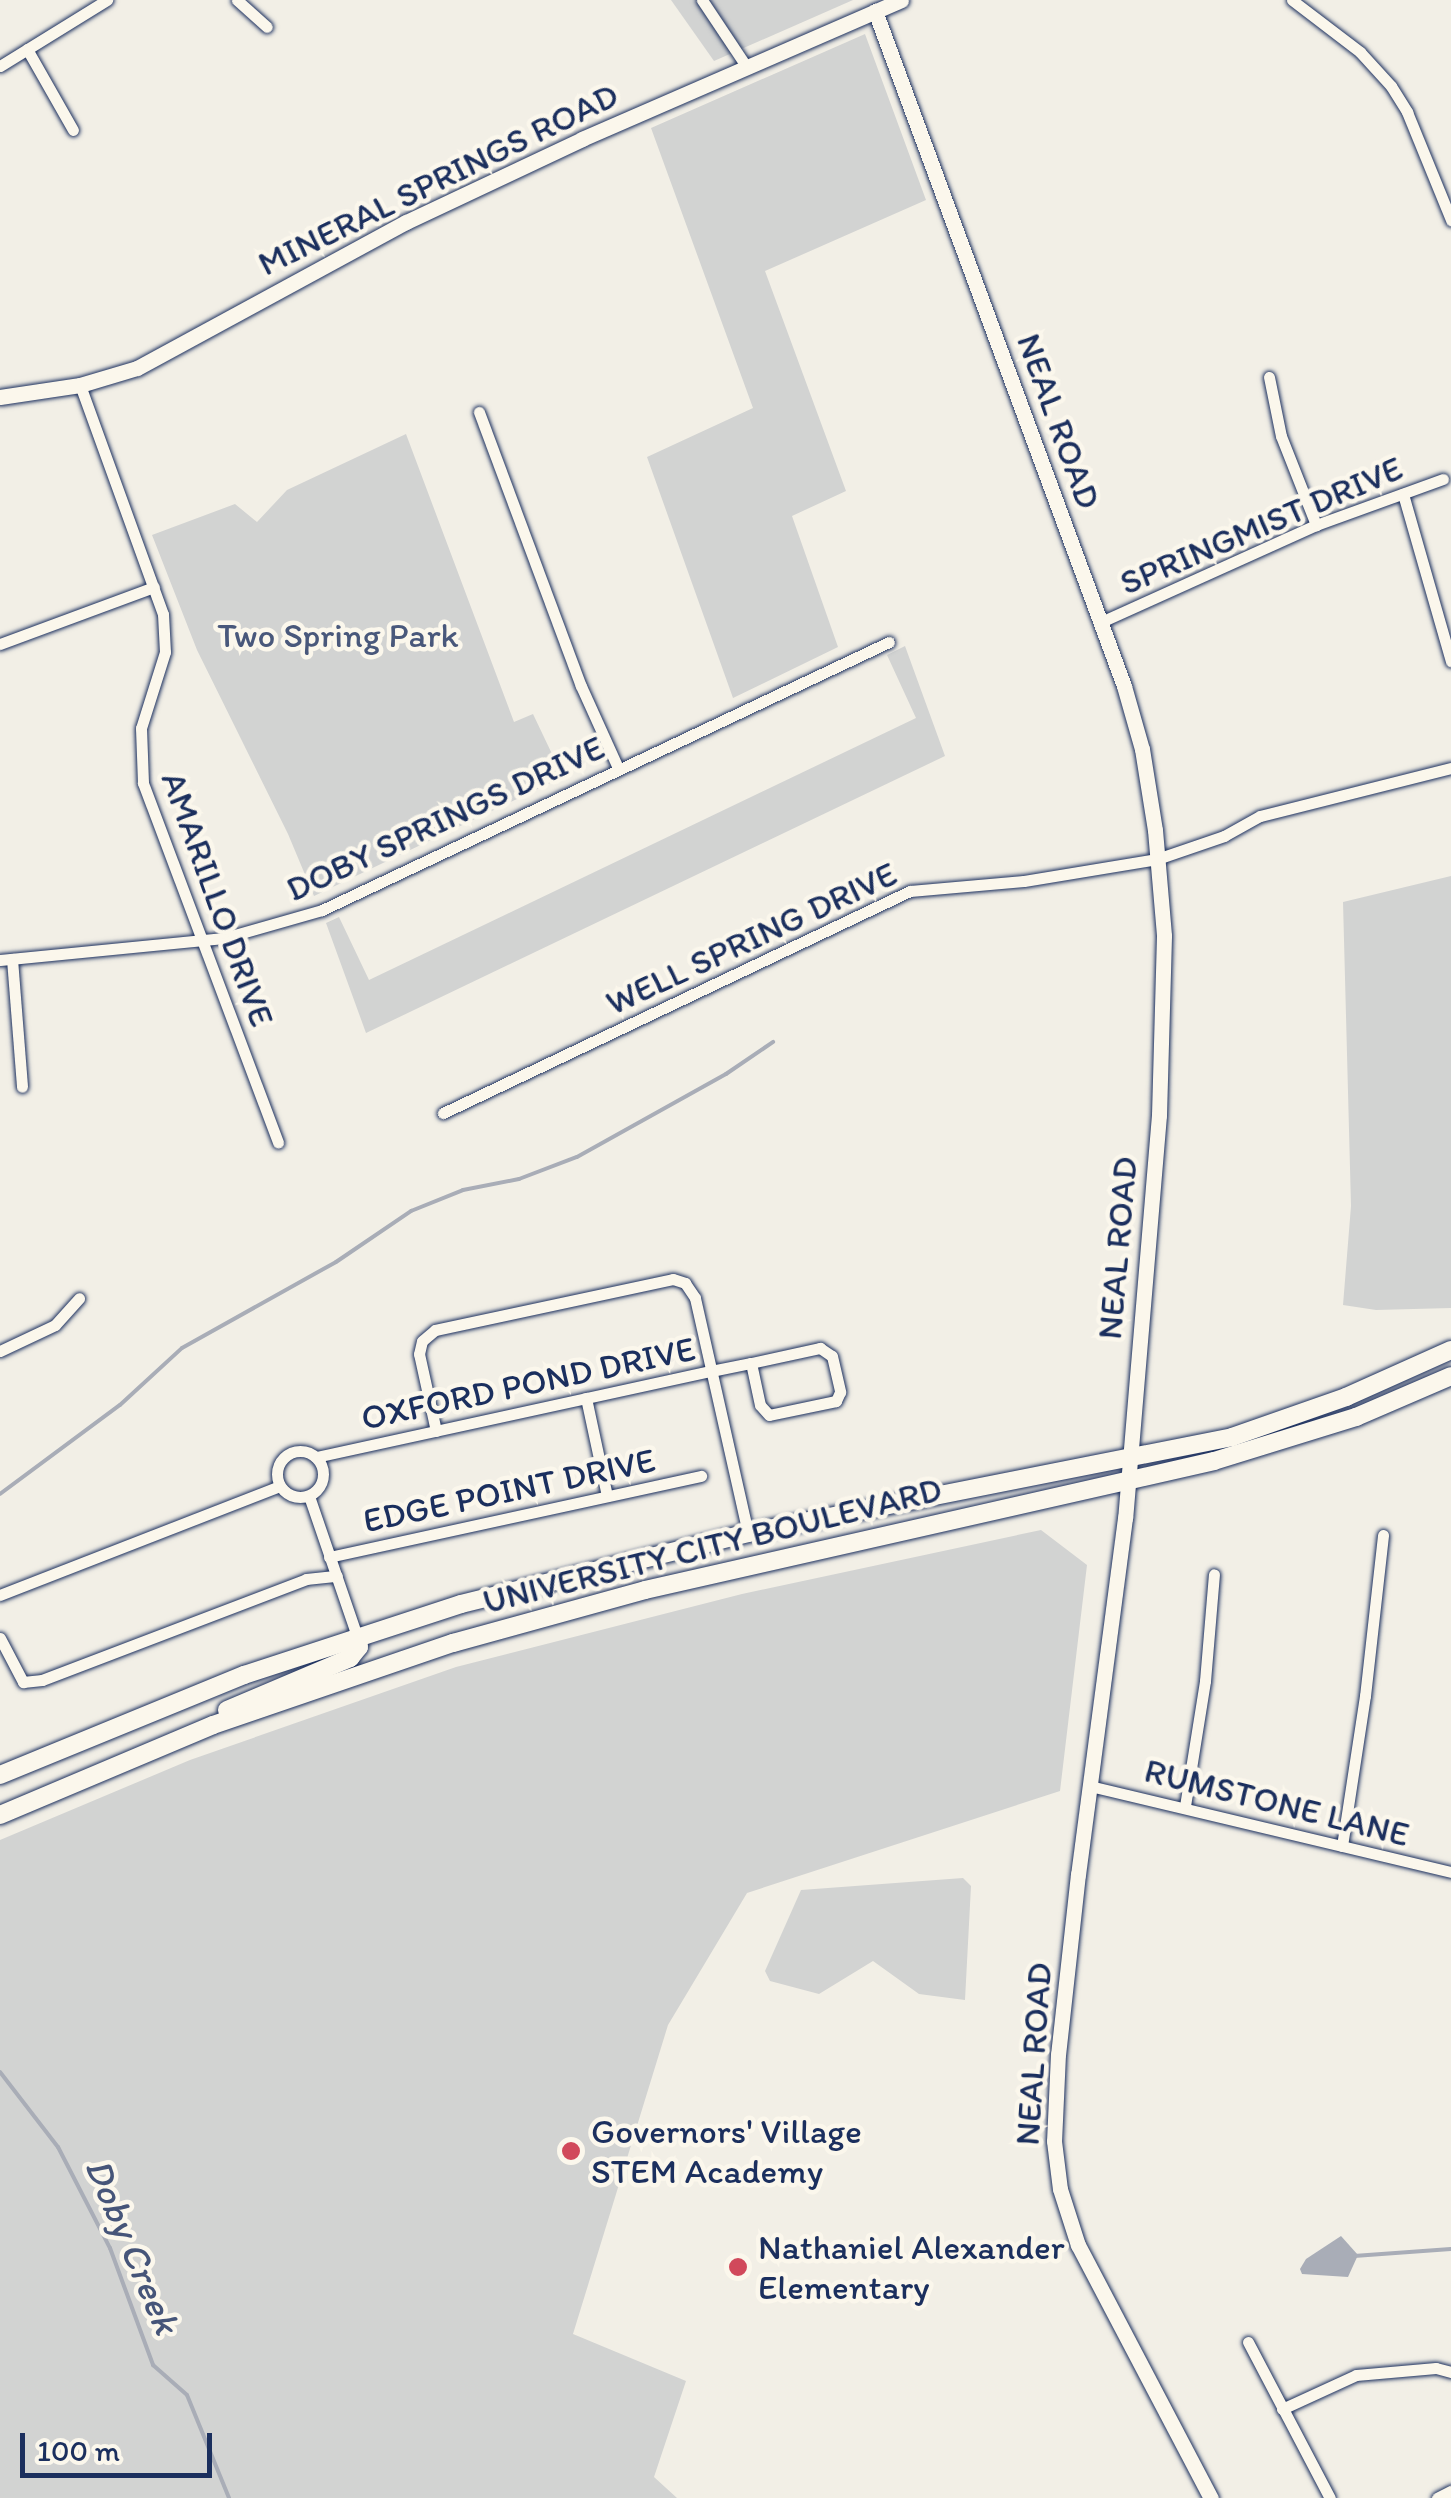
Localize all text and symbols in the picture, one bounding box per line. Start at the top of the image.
street label: MINERAL SPRINGS ROAD [252,74,624,284]
street label: NEAL ROAD [1008,328,1110,514]
street label: SPRINGMIST DRIVE [1113,446,1409,604]
park label: Two Spring Park [218,614,458,656]
street label: DOBY SPRINGS DRIVE [279,726,611,910]
street label: AMARILLO DRIVE [152,763,284,1035]
street label: WELL SPRING DRIVE [597,851,905,1025]
street label: NEAL ROAD [1088,1156,1146,1340]
street label: OXFORD POND DRIVE [357,1327,699,1439]
street label: EDGE POINT DRIVE [359,1438,659,1542]
street label: UNIVERSITY CITY BOULEVARD [476,1467,948,1623]
street label: RUMSTONE LANE [1140,1749,1414,1855]
street label: NEAL ROAD [1006,1962,1060,2146]
place label: Governors' Village STEM Academy [591,2110,862,2192]
marker: Governors' Village STEM Academy [560,2140,582,2162]
water label: Doby Creek [75,2152,189,2340]
place label: Nathaniel Alexander Elementary [758,2226,1063,2308]
marker: Nathaniel Alexander Elementary [727,2256,749,2278]
scale bar [25,2413,218,2475]
text: 100 m [37,2432,120,2469]

